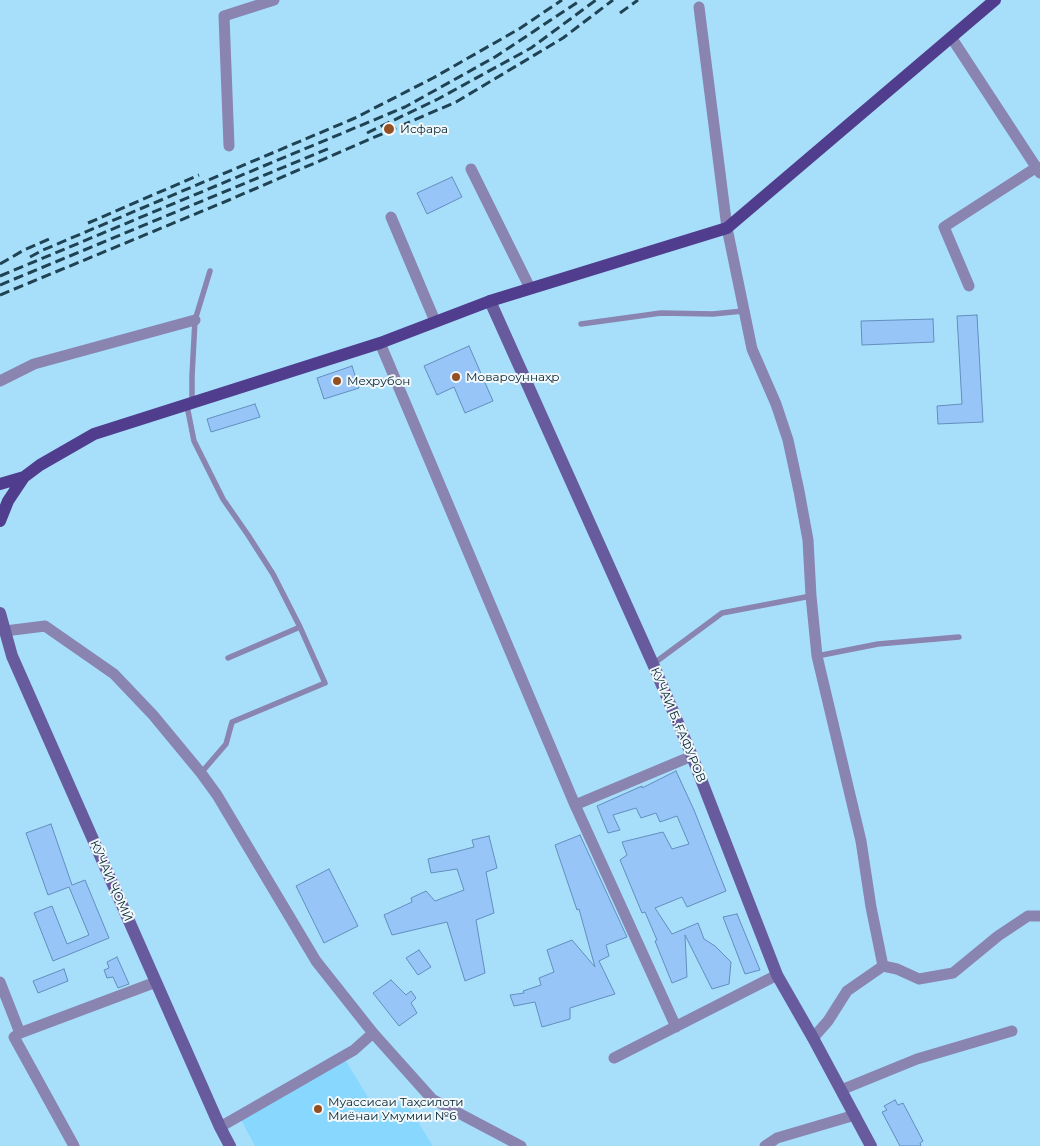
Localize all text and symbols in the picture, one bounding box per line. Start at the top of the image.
marker: Исфара [382,122,396,136]
place label: Исфара [400,122,448,136]
place label: Мовароуннаҳр [466,370,560,384]
marker: Мовароуннаҳр [450,371,462,383]
place label: Меҳрубон [347,374,410,388]
marker: Меҳрубон [331,375,343,387]
street label: КУЧАИ Б. ҒАФУРОВ [647,665,709,785]
street label: КӮЧАИ ҶОМӢ [87,838,135,924]
place label: Муассисаи Таҳсилоти Миёнаи Умумии №6 [328,1095,464,1123]
marker: Муассисаи Таҳсилоти Миёнаи Умумии №6 [312,1103,324,1115]

